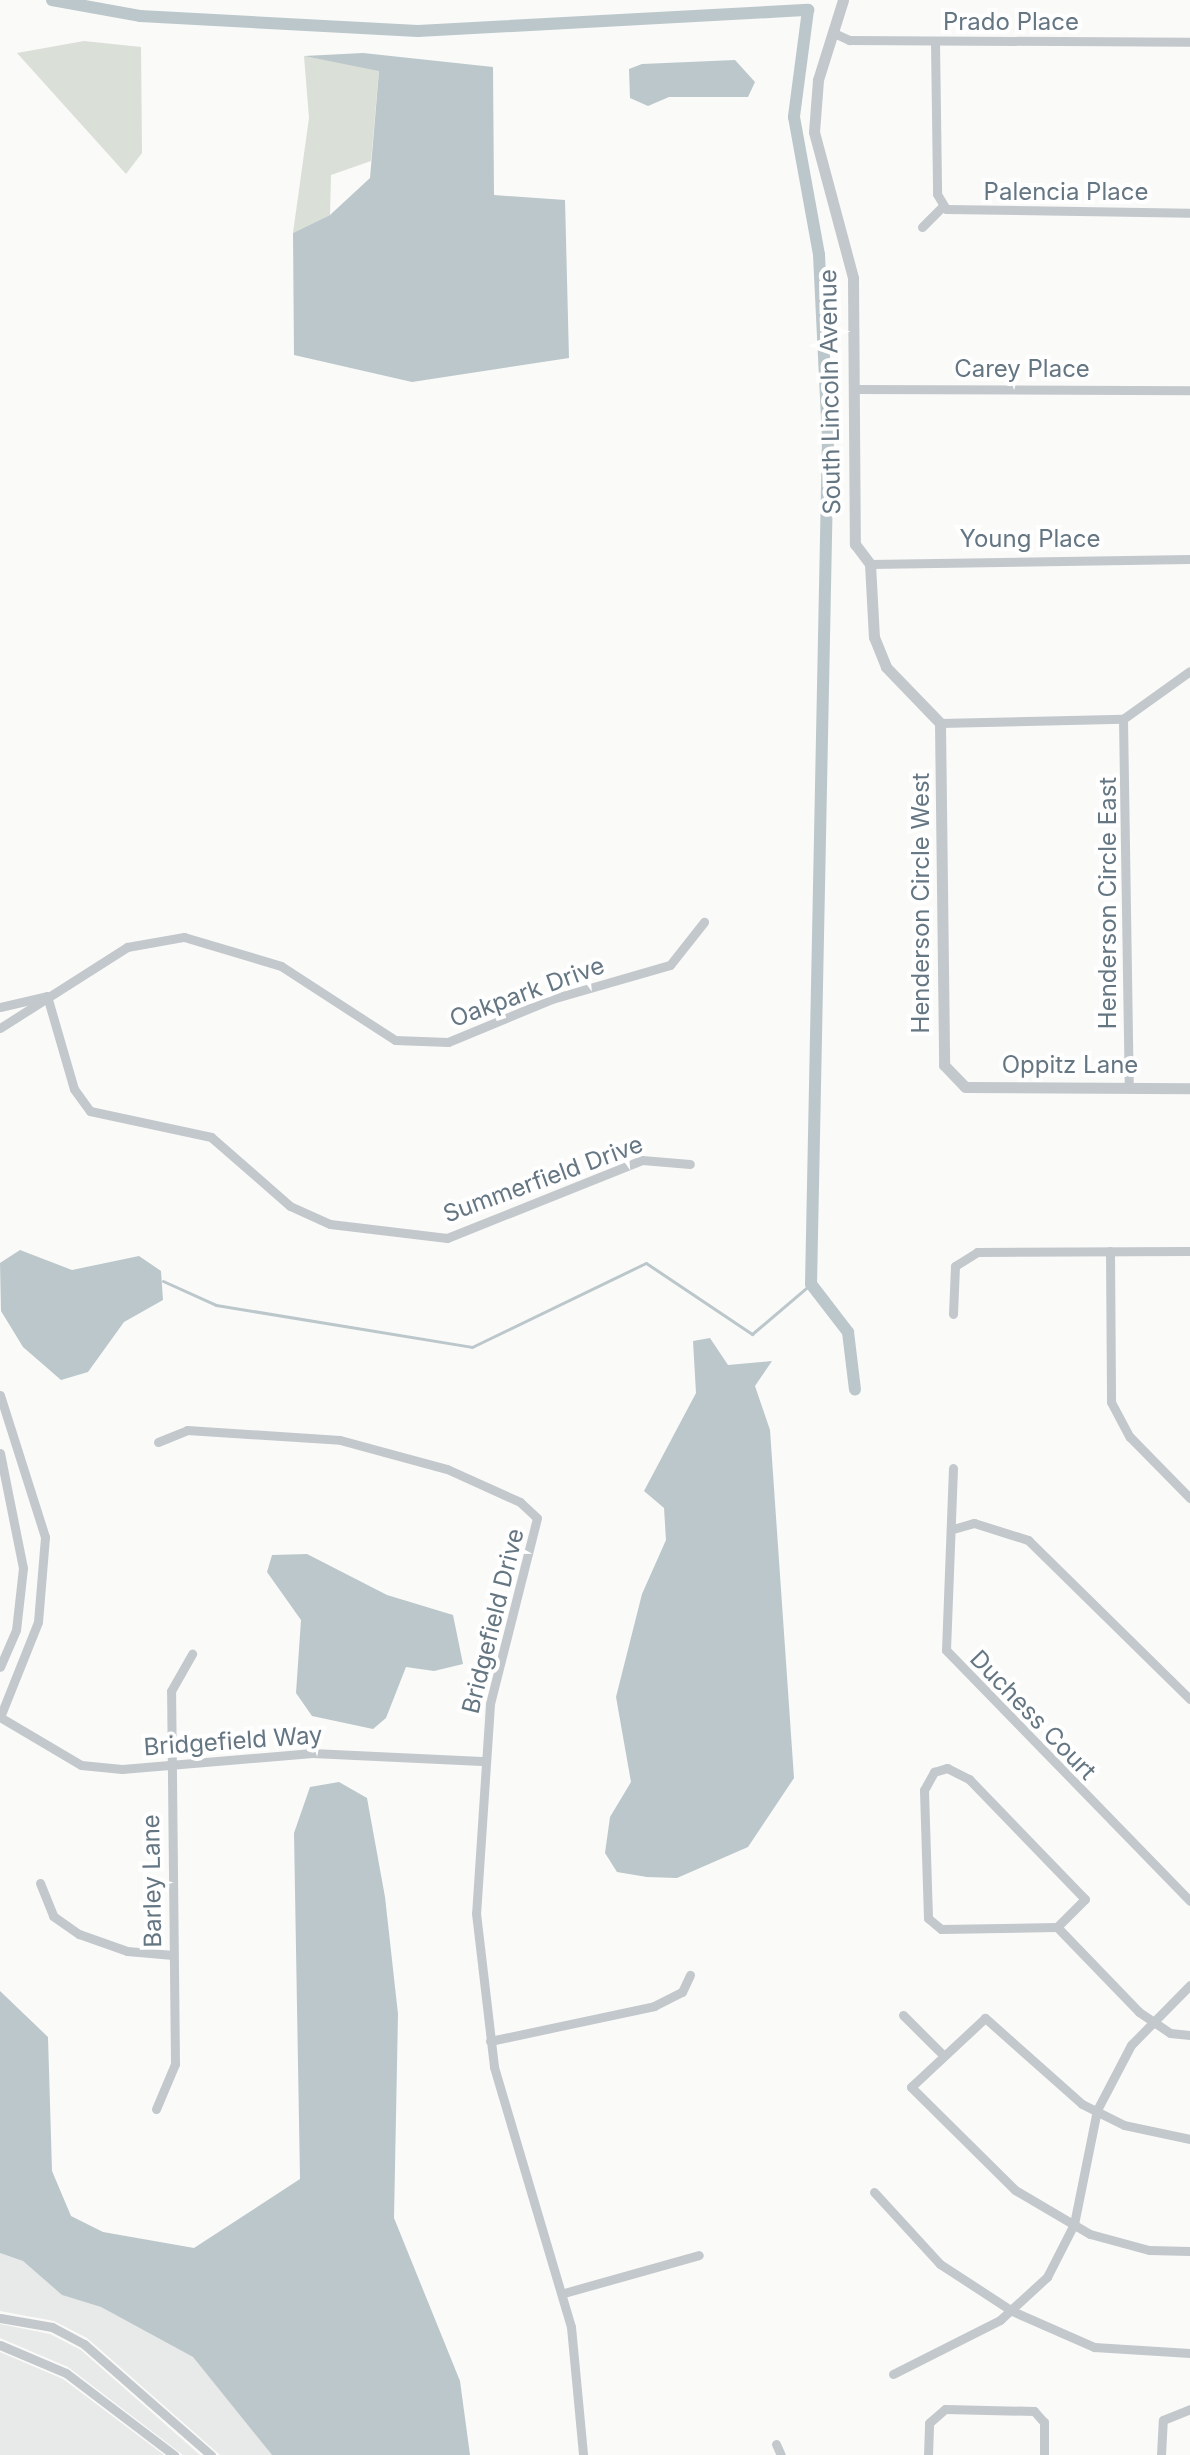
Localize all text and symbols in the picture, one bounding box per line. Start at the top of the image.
street label: Prado Place [943,8,1079,36]
street label: Palencia Place [984,178,1148,206]
street label: South Lincoln Avenue [813,269,847,515]
street label: Carey Place [954,355,1090,383]
street label: Young Place [960,525,1100,553]
street label: Henderson Circle West [907,773,935,1033]
street label: Henderson Circle East [1094,777,1122,1029]
street label: Oakpark Drive [446,951,608,1033]
street label: Oppitz Lane [1002,1051,1138,1079]
street label: Summerfield Drive [439,1129,647,1229]
street label: Bridgefield Drive [456,1525,530,1717]
street label: Duchess Court [964,1644,1102,1786]
street label: Bridgefield Way [143,1720,323,1762]
street label: Barley Lane [136,1814,168,1948]

